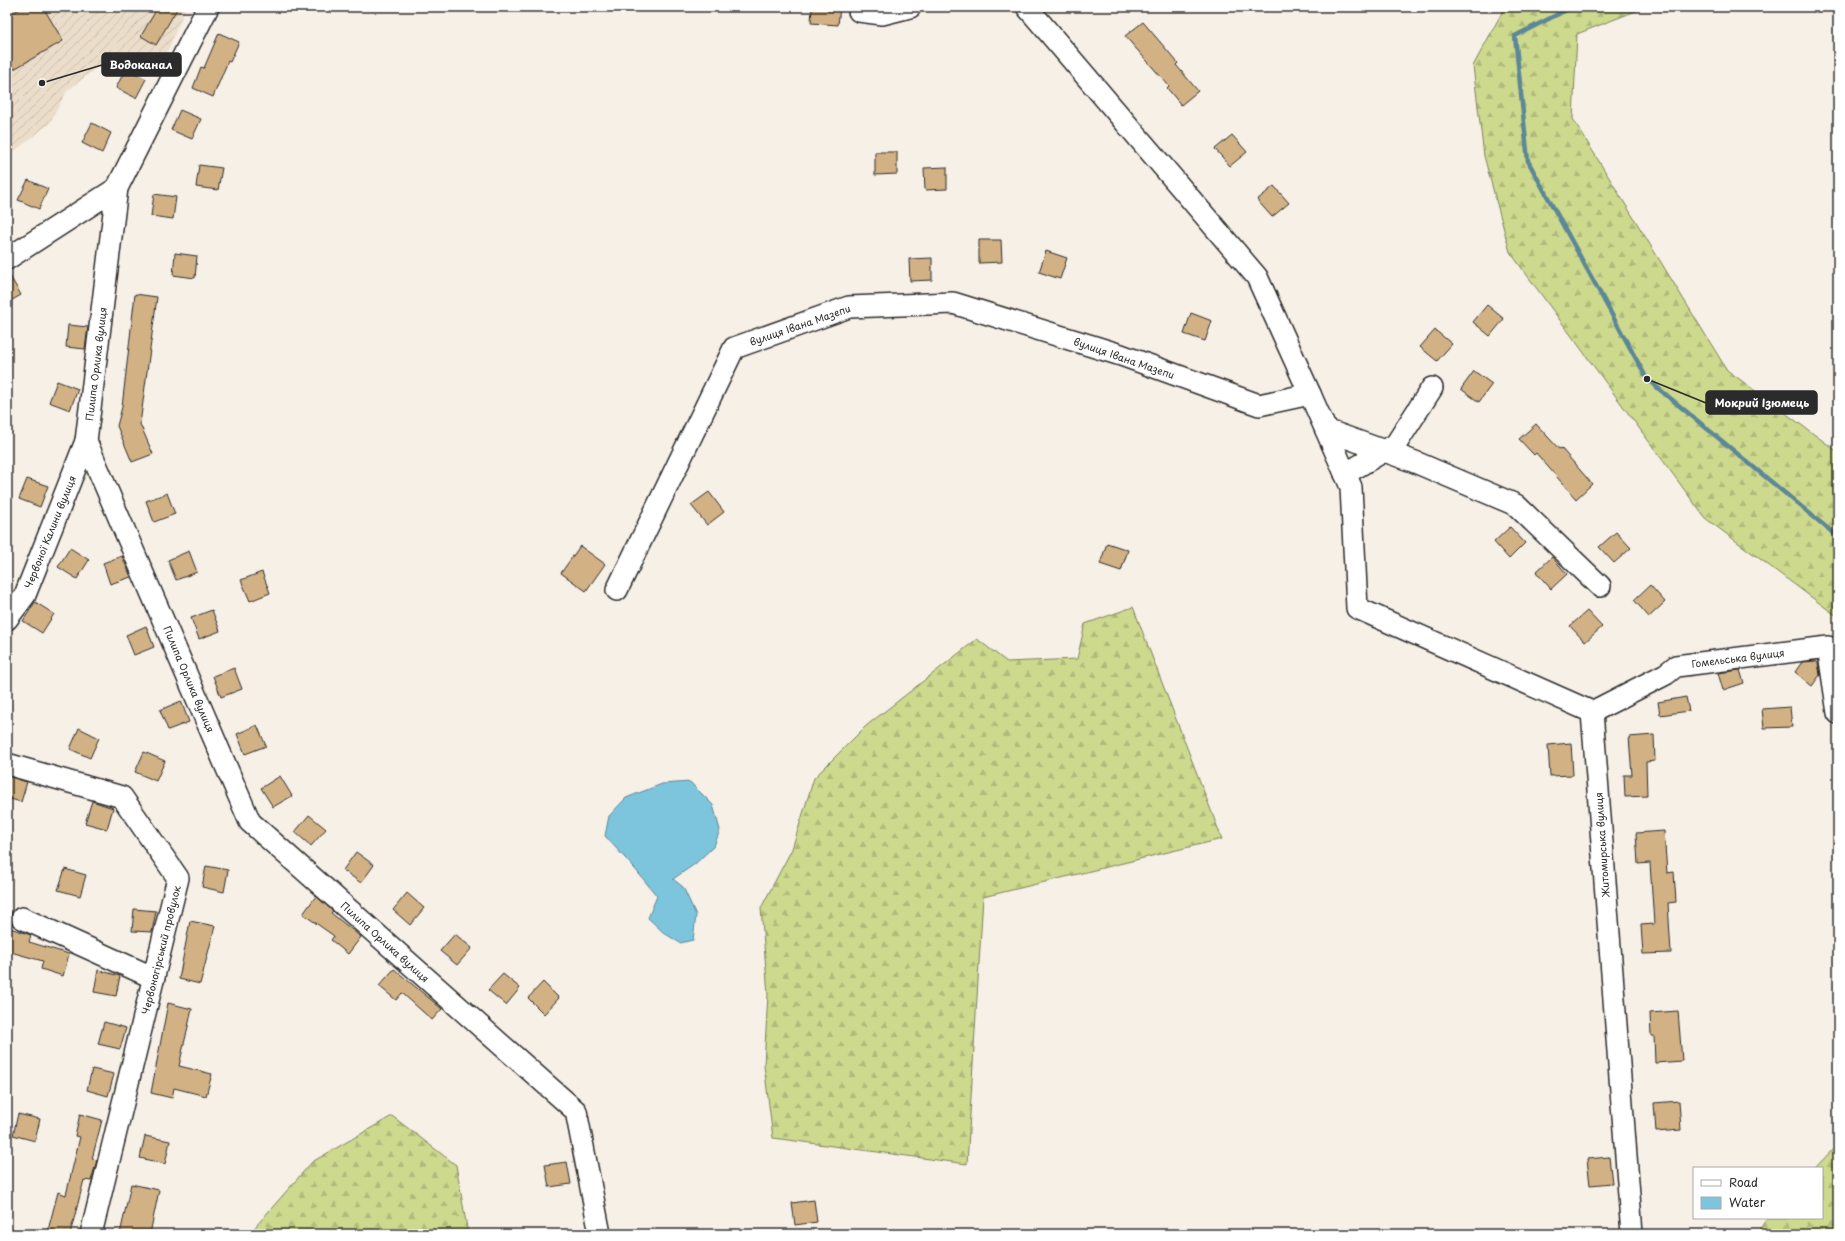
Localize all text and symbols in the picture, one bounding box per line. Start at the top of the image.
callout: Водоканал [102,53,181,76]
text: Водоканал [110,56,173,73]
street label: вулиця Івана Мазепи [747,300,852,349]
street label: Пилипа Орлика вулиця [81,306,110,422]
street label: вулиця Івана Мазепи [1072,333,1177,382]
callout: Мокрий Ізюмець [1706,391,1817,414]
text: Мокрий Ізюмець [1715,394,1809,411]
street label: Червоної Калини вулиця [20,473,79,591]
street label: Пилипа Орлика вулиця [160,623,219,734]
street label: Гомельська вулиця [1691,644,1785,671]
street label: Житомирська вулиця [1590,792,1613,898]
street label: Червоногірський провулок [137,884,185,1016]
street label: Пилипа Орлика вулиця [338,898,433,985]
legend [1693,1167,1823,1219]
text: Road [1729,1173,1758,1191]
text: Water [1729,1193,1766,1211]

